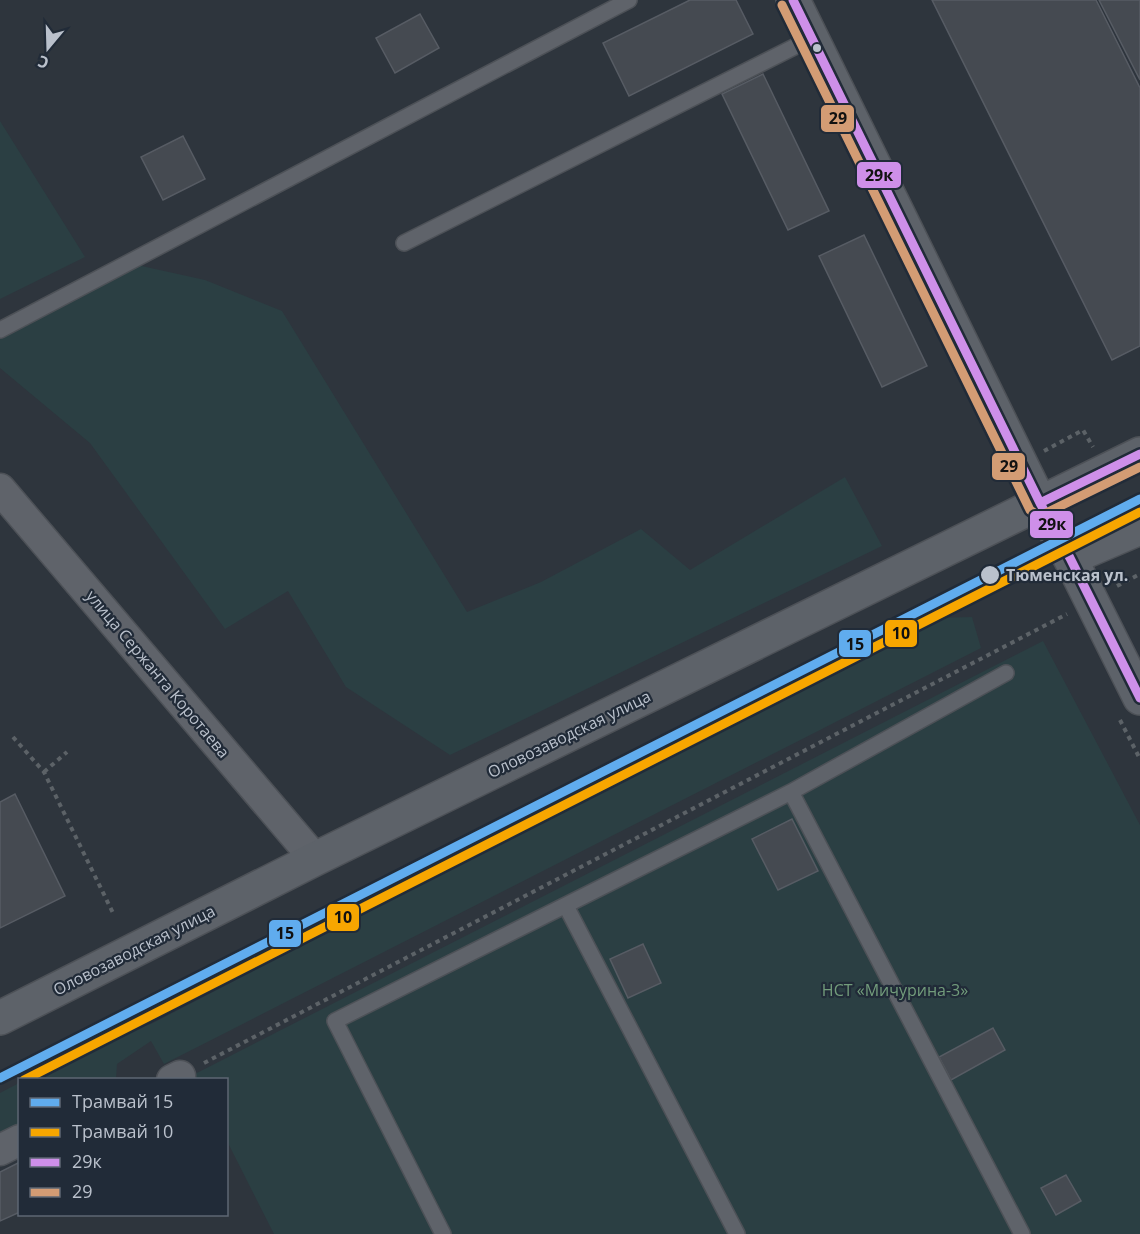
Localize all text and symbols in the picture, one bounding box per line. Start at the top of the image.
north arrow [18,18,78,78]
unlabelled marker [811,42,823,54]
text: С [35,50,52,74]
line badge: 29 [820,104,855,133]
text: 29 [829,107,847,129]
line badge: 29к [856,161,902,189]
text: 29к [865,164,893,186]
line badge: 29 [991,452,1026,481]
text: 29 [1000,455,1018,477]
line badge: 29к [1029,510,1074,539]
text: 29к [1038,513,1066,535]
marker: Тюменская ул. [979,564,1001,586]
place label: Тюменская ул. [1006,564,1128,586]
street label: улица Сержанта Коротаева [81,585,235,763]
line badge: 10 [884,619,918,648]
text: 10 [892,622,910,644]
line badge: 15 [838,629,872,658]
text: 15 [846,633,864,655]
street label: Оловозаводская улица [484,685,654,783]
street label: Оловозаводская улица [49,900,219,1000]
line badge: 10 [326,903,360,932]
text: 10 [334,906,352,928]
line badge: 15 [268,919,302,948]
text: 15 [276,922,294,944]
park label: НСТ «Мичурина-3» [822,979,968,1001]
legend [18,1078,228,1216]
text: Трамвай 15 [72,1089,173,1113]
text: Трамвай 10 [72,1119,173,1143]
text: 29к [72,1149,103,1173]
text: 29 [72,1179,93,1203]

